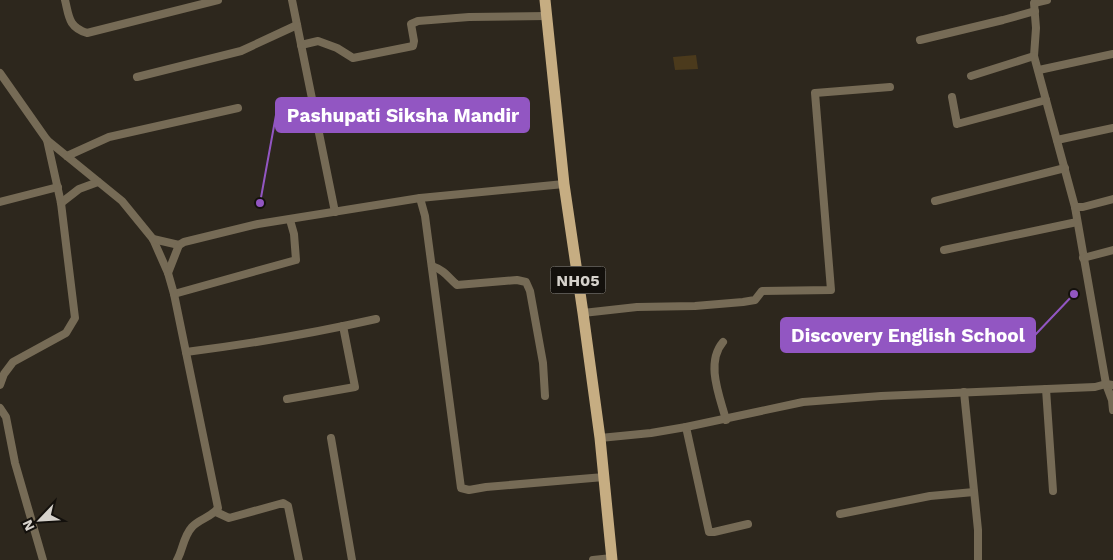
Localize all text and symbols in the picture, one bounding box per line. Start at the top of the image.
callout: Pashupati Siksha Mandir [276,98,529,132]
text: Pashupati Siksha Mandir [287,104,520,127]
road number: NH05 [550,266,606,294]
callout: Discovery English School [781,318,1035,352]
text: Discovery English School [791,324,1026,347]
north arrow [15,495,65,545]
text: N [19,517,38,534]

